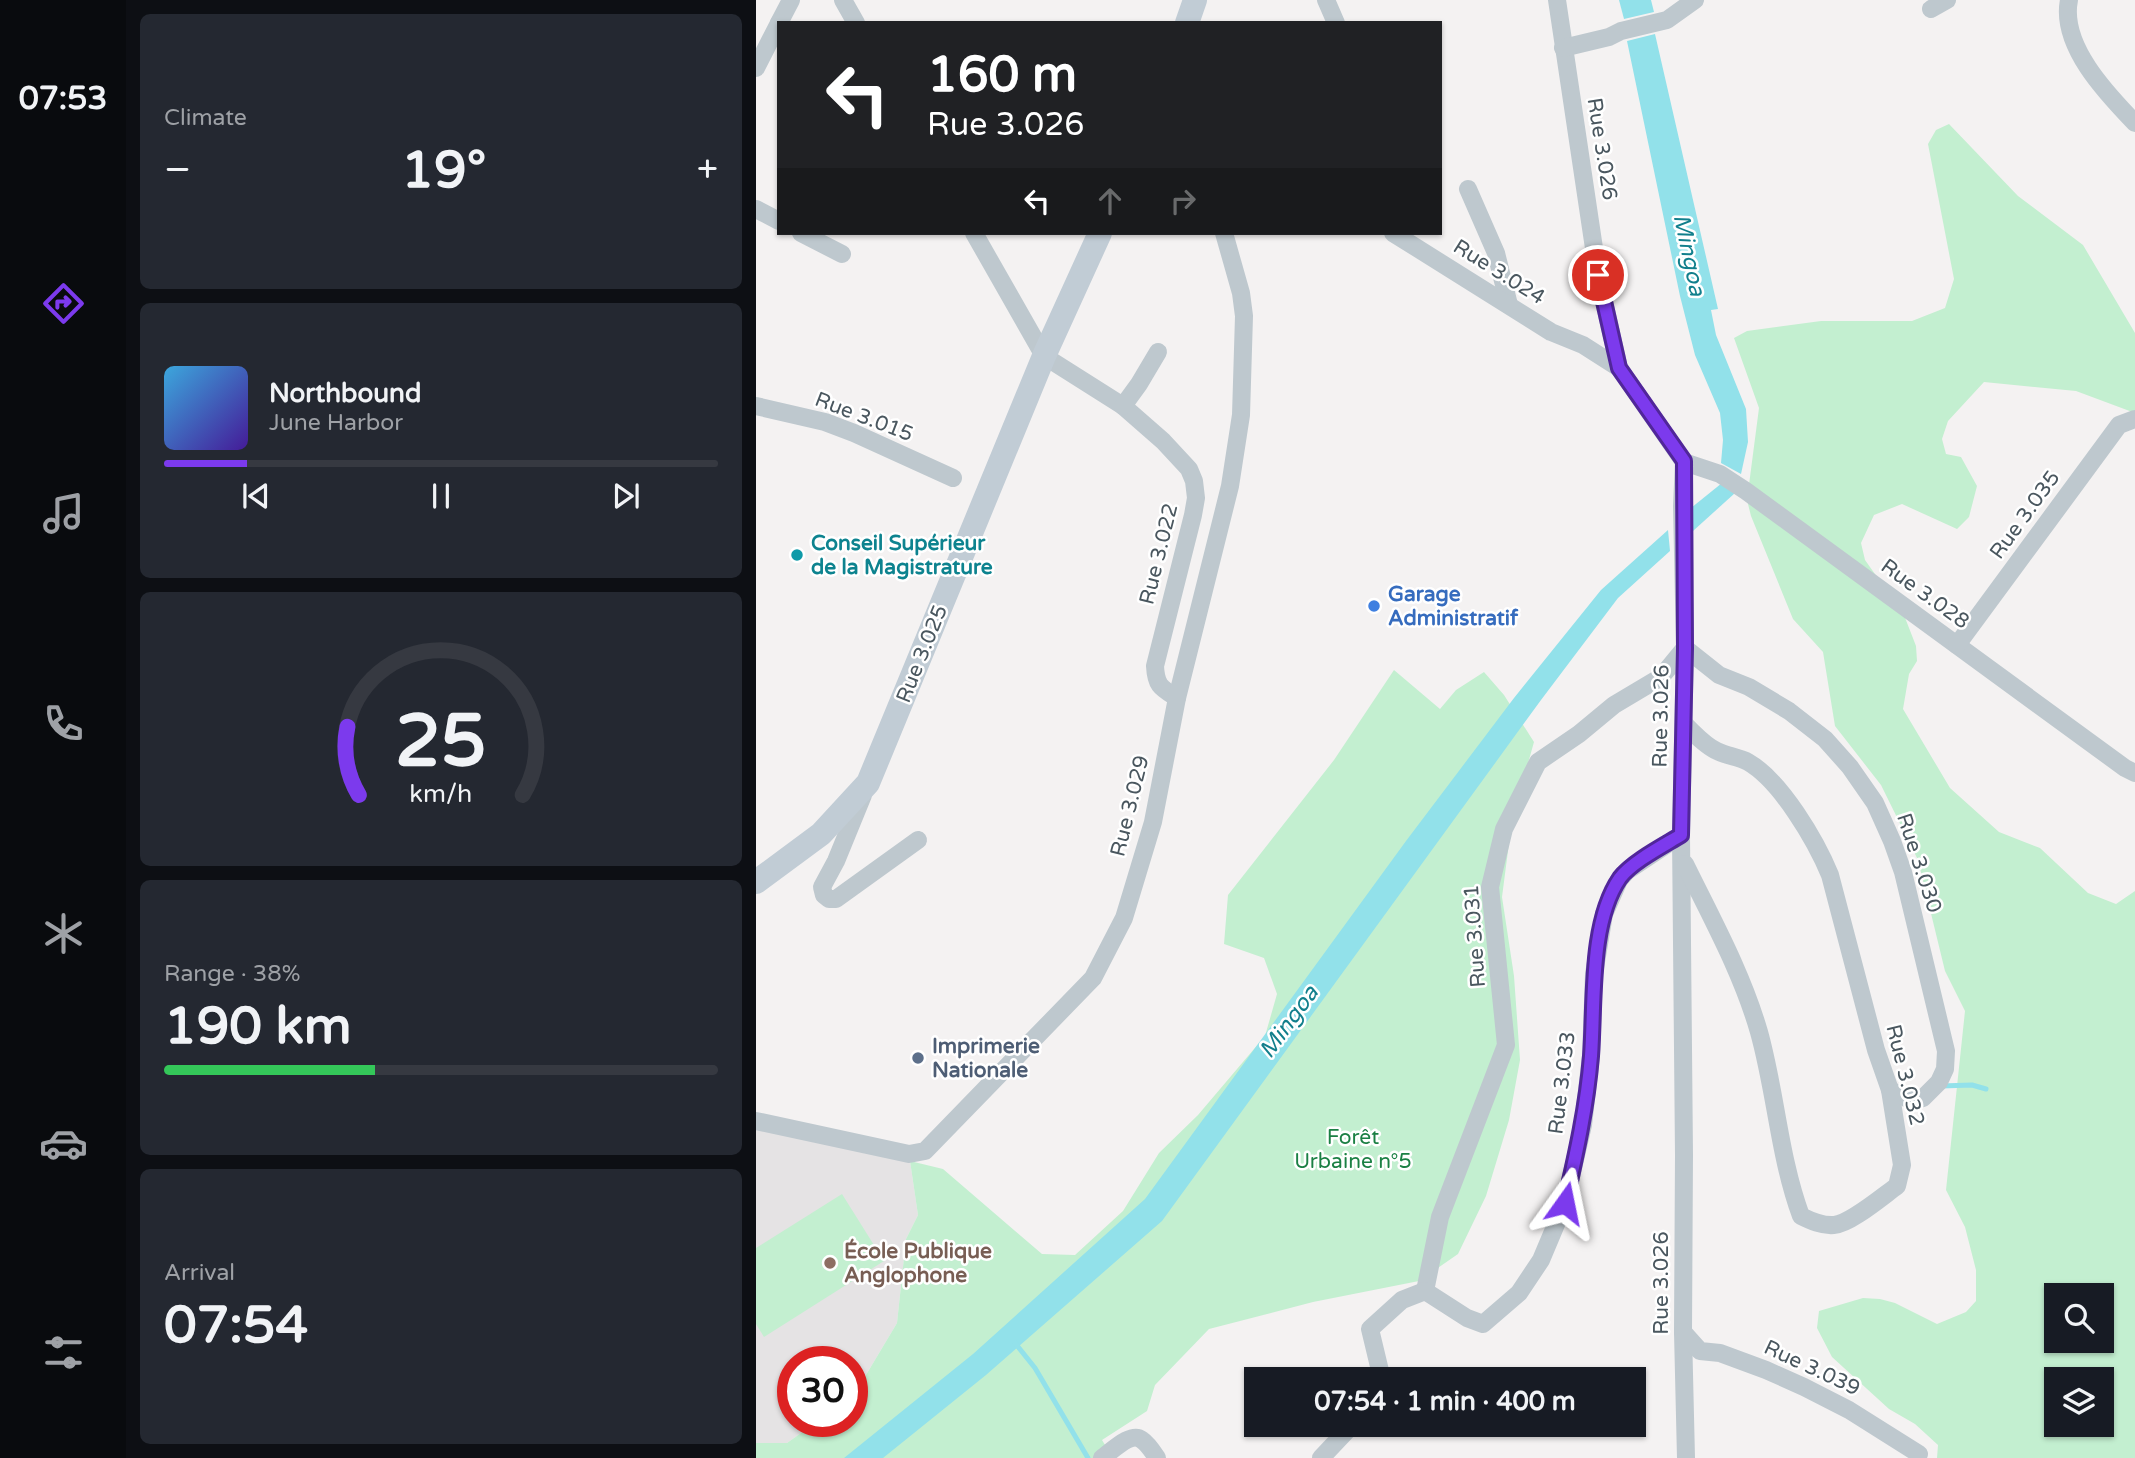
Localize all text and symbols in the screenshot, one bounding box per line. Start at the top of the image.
text: 160 m [927,46,1077,105]
icon: left [812,49,903,140]
text: 07:53 [19,80,107,118]
street label: Rue 3.026 [1582,96,1622,202]
text: Climate [164,104,247,132]
text: Rue 3.026 [927,106,1084,144]
text: 19° [401,139,486,202]
text: − [164,147,191,193]
text: + [697,147,718,193]
icon: left [1018,182,1056,220]
icon: ahead [1091,182,1129,220]
icon: right [1164,182,1202,220]
water label: Mingoa [1667,211,1712,300]
street label: Rue 3.024 [1449,234,1549,310]
pin [1568,245,1628,305]
icon: arrive [1579,256,1617,294]
icon: directions [39,279,88,328]
text: Northbound [269,378,421,409]
street label: Rue 3.015 [811,387,917,447]
text: June Harbor [269,409,403,437]
street label: Rue 3.035 [1985,466,2065,564]
icon: previous [237,477,275,515]
icon: pause [422,477,460,515]
icon: next [607,477,645,515]
icon: music [39,489,88,538]
street label: Rue 3.022 [1134,501,1184,607]
place label: Conseil Supérieur de la Magistrature [811,531,993,580]
marker: Conseil Supérieur de la Magistrature [789,547,805,563]
street label: Rue 3.028 [1876,554,1974,634]
place label: Garage Administratif [1388,582,1519,631]
marker: Garage Administratif [1366,598,1382,614]
street label: Rue 3.025 [891,601,953,707]
street label: Rue 3.026 [1648,664,1674,768]
text: 25 [395,698,487,786]
icon: phone [39,699,88,748]
street label: Rue 3.029 [1105,753,1155,859]
text: km/h [410,779,472,809]
street label: Rue 3.030 [1891,810,1947,916]
street label: Rue 3.031 [1459,884,1491,988]
icon: climate [39,909,88,958]
text: Range · 38% [164,960,300,988]
water label: Mingoa [1253,979,1325,1064]
text: 190 km [164,995,352,1058]
street label: Rue 3.032 [1880,1022,1930,1128]
street label: Rue 3.033 [1543,1030,1581,1136]
place label: Imprimerie Nationale [932,1034,1040,1083]
marker: Imprimerie Nationale [910,1050,926,1066]
icon: car [39,1119,88,1168]
park label: Forêt Urbaine n°5 [1294,1125,1412,1174]
position arrow [1528,1166,1602,1240]
street label: Rue 3.026 [1649,1231,1674,1335]
place label: École Publique Anglophone [844,1238,992,1288]
marker: École Publique Anglophone [822,1255,838,1271]
text: Arrival [164,1259,235,1287]
map controls [2044,1283,2114,1437]
button: search [2044,1283,2114,1353]
text: 07:54 [164,1294,308,1357]
icon: filters [39,1328,88,1377]
street label: Rue 3.039 [1760,1335,1864,1401]
speed limit sign: 30 [777,1346,868,1437]
button: layers [2044,1367,2114,1437]
text: 07:54 · 1 min · 400 m [1314,1386,1576,1417]

